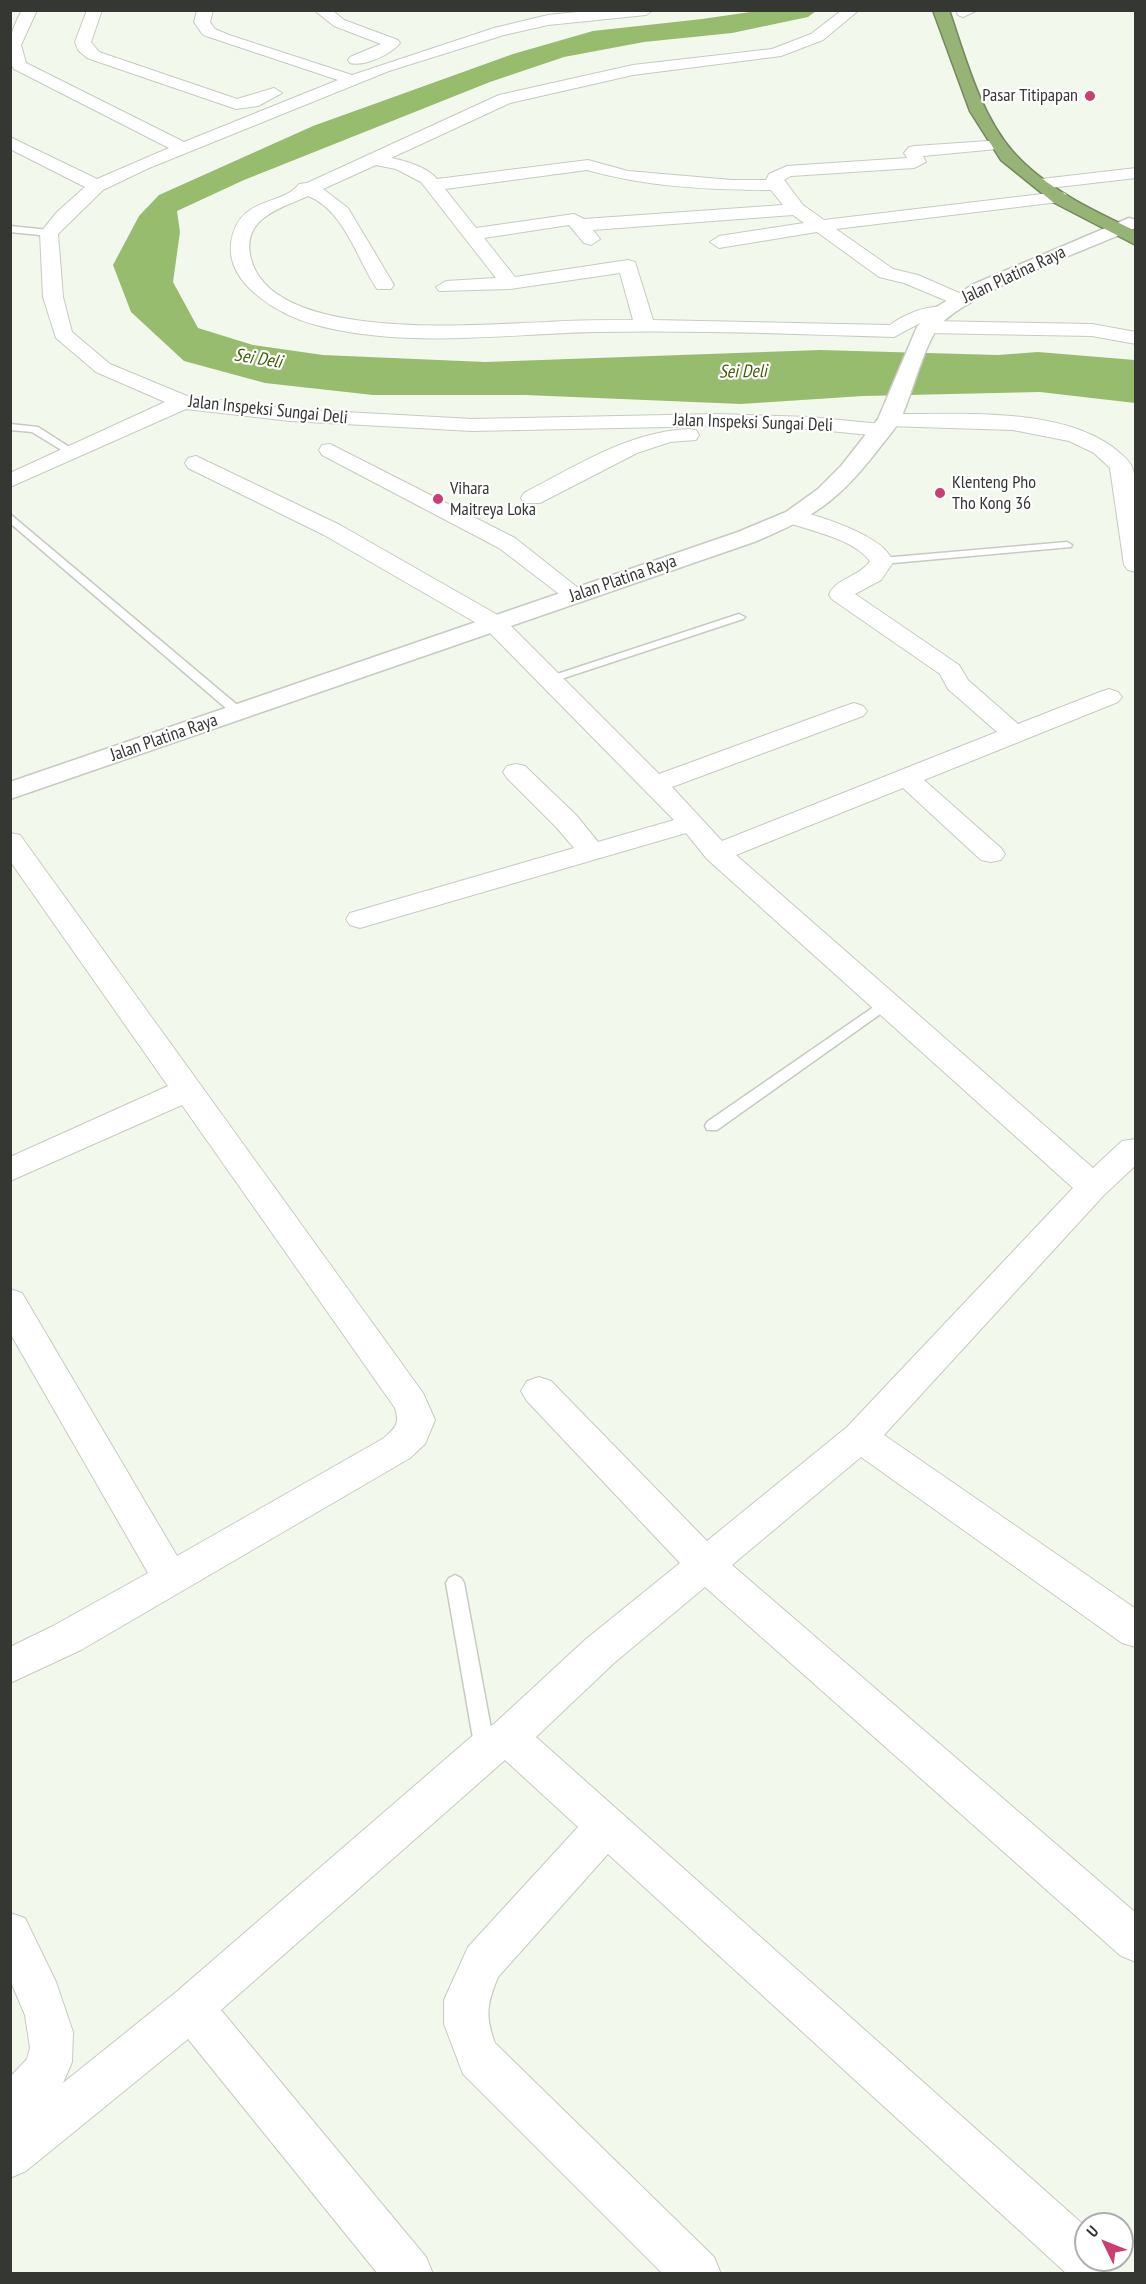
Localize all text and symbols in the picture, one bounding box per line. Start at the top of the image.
place label: Pasar Titipapan [982,85,1078,107]
marker: Pasar Titipapan [1083,89,1097,103]
street label: Jalan Platina Raya [959,242,1069,308]
water label: Sei Deli [233,345,283,373]
water label: Sei Deli [719,361,767,383]
street label: Jalan Inspeksi Sungai Deli [187,391,349,429]
street label: Jalan Inspeksi Sungai Deli [673,409,833,437]
place label: Klenteng Pho Tho Kong 36 [952,472,1036,514]
place label: Vihara Maitreya Loka [450,478,536,520]
marker: Klenteng Pho Tho Kong 36 [933,486,947,500]
marker: Vihara Maitreya Loka [431,492,445,506]
street label: Jalan Platina Raya [567,551,679,607]
street label: Jalan Platina Raya [108,710,220,766]
north arrow [1074,2212,1134,2272]
text: U [1082,2221,1102,2241]

